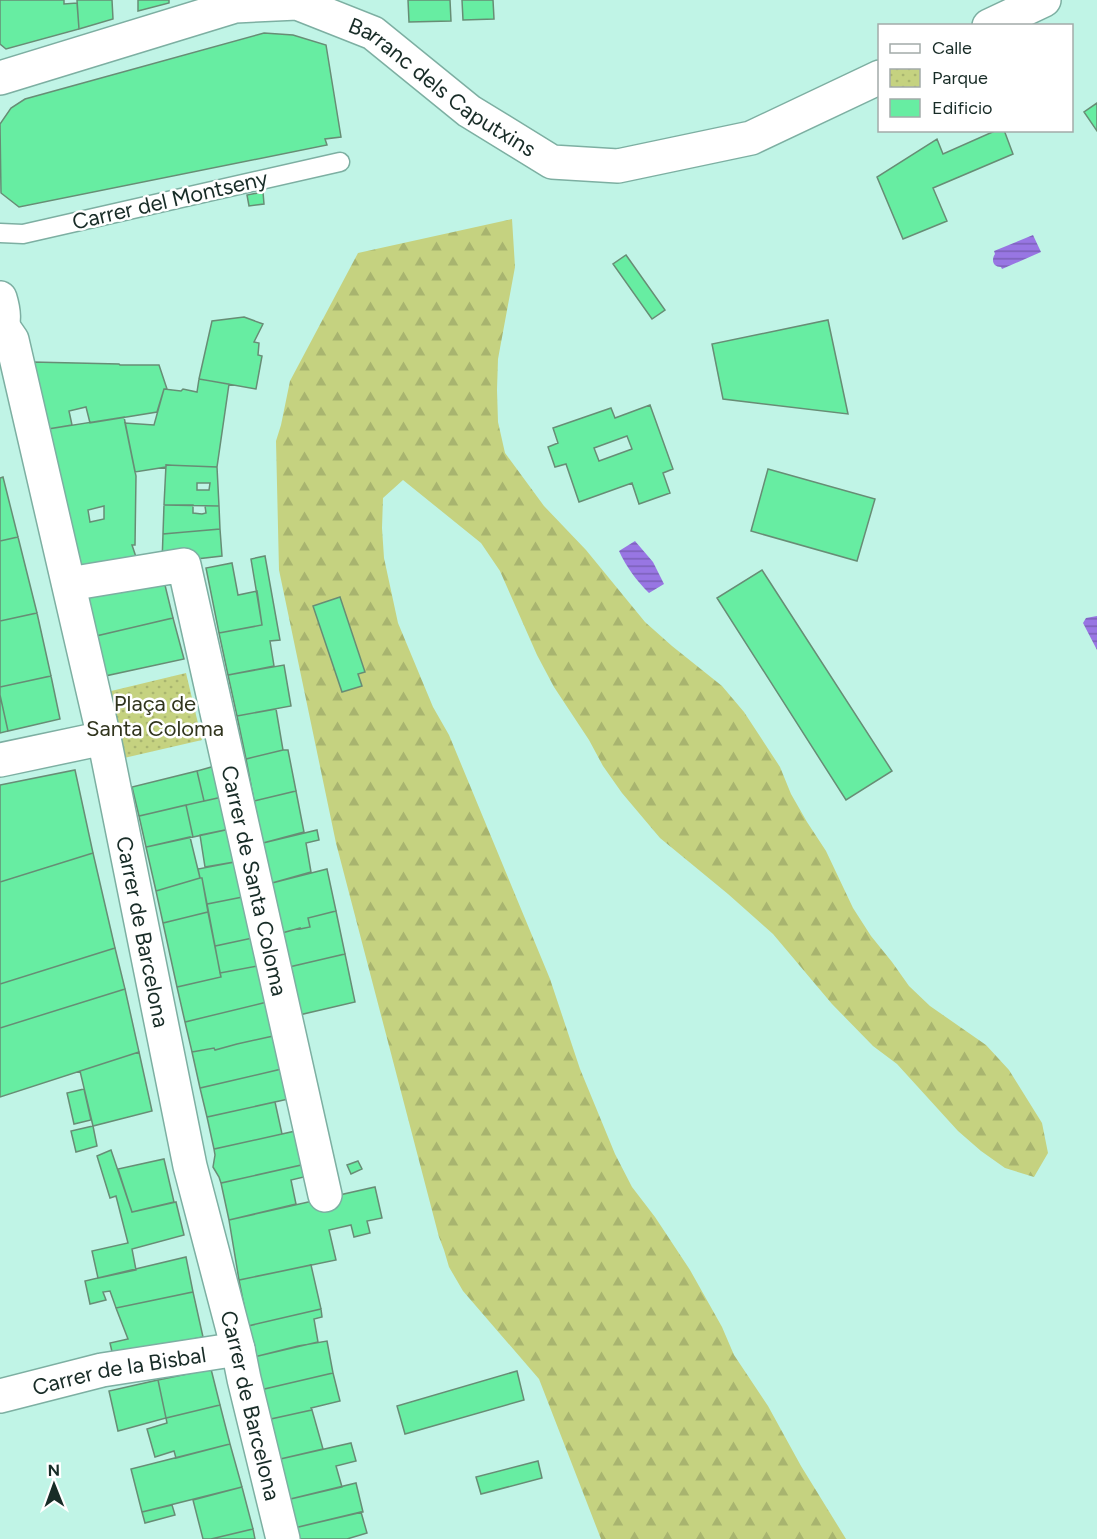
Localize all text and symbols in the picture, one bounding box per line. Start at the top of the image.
street label: Barranc dels Caputxins [345,11,541,162]
legend [878,24,1073,132]
text: Calle [932,37,972,59]
text: Parque [932,67,988,89]
text: Edificio [932,97,993,119]
street label: Carrer del Montseny [70,164,271,236]
park label: Plaça de Santa Coloma [86,690,224,742]
street label: Carrer de Santa Coloma [216,763,294,998]
street label: Carrer de Barcelona [111,834,175,1030]
street label: Carrer de Barcelona [215,1308,287,1503]
street label: Carrer de la Bisbal [29,1341,208,1401]
north arrow [24,1455,84,1515]
text: N [47,1461,60,1480]

